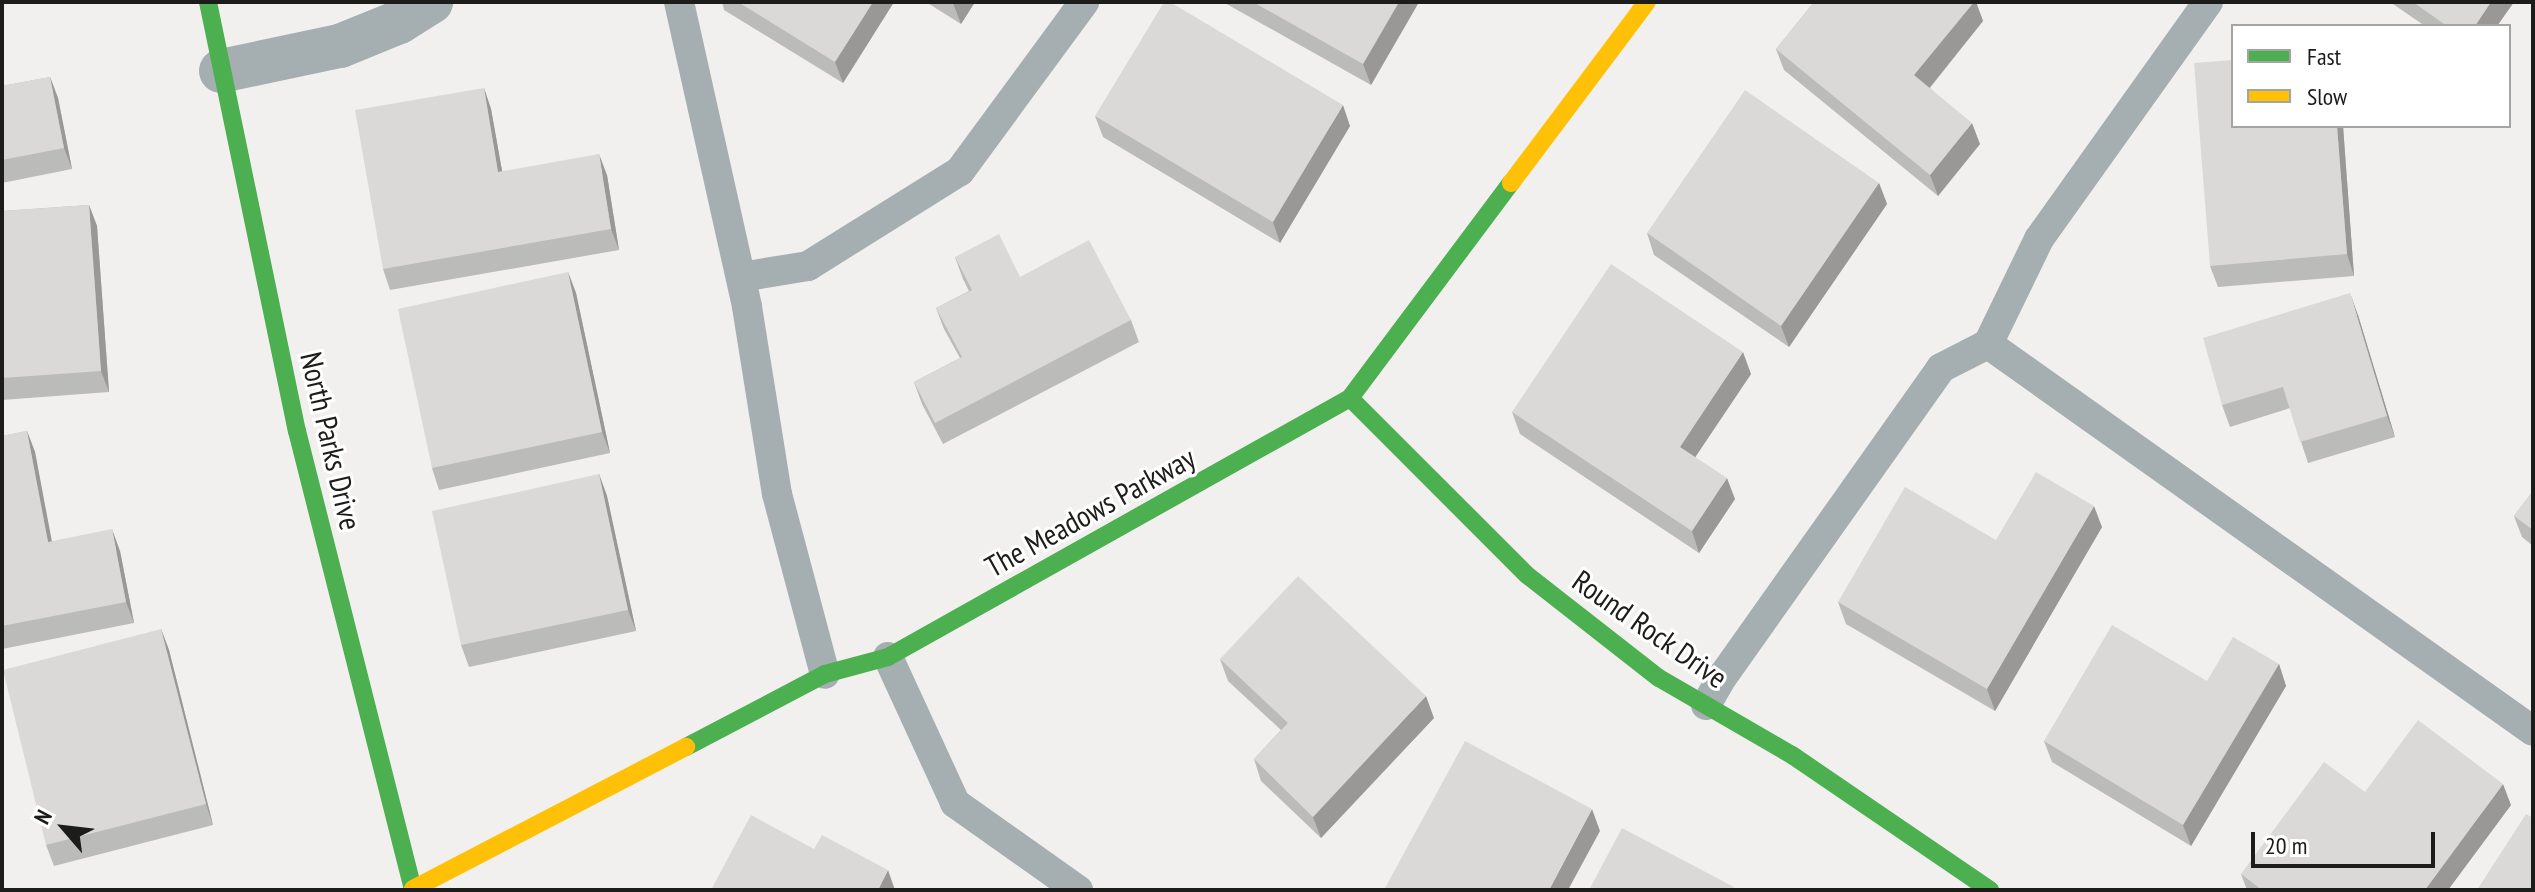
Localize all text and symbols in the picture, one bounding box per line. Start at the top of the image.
legend [2231,24,2511,128]
text: Fast [2307,41,2341,72]
text: Slow [2307,81,2347,112]
street label: North Parks Drive [293,349,369,533]
street label: The Meadows Parkway [979,439,1201,585]
street label: Round Rock Drive [1565,562,1735,696]
north arrow [24,788,104,868]
text: N [28,805,58,829]
scale bar [2255,816,2439,866]
text: 20 m [2265,830,2307,861]

